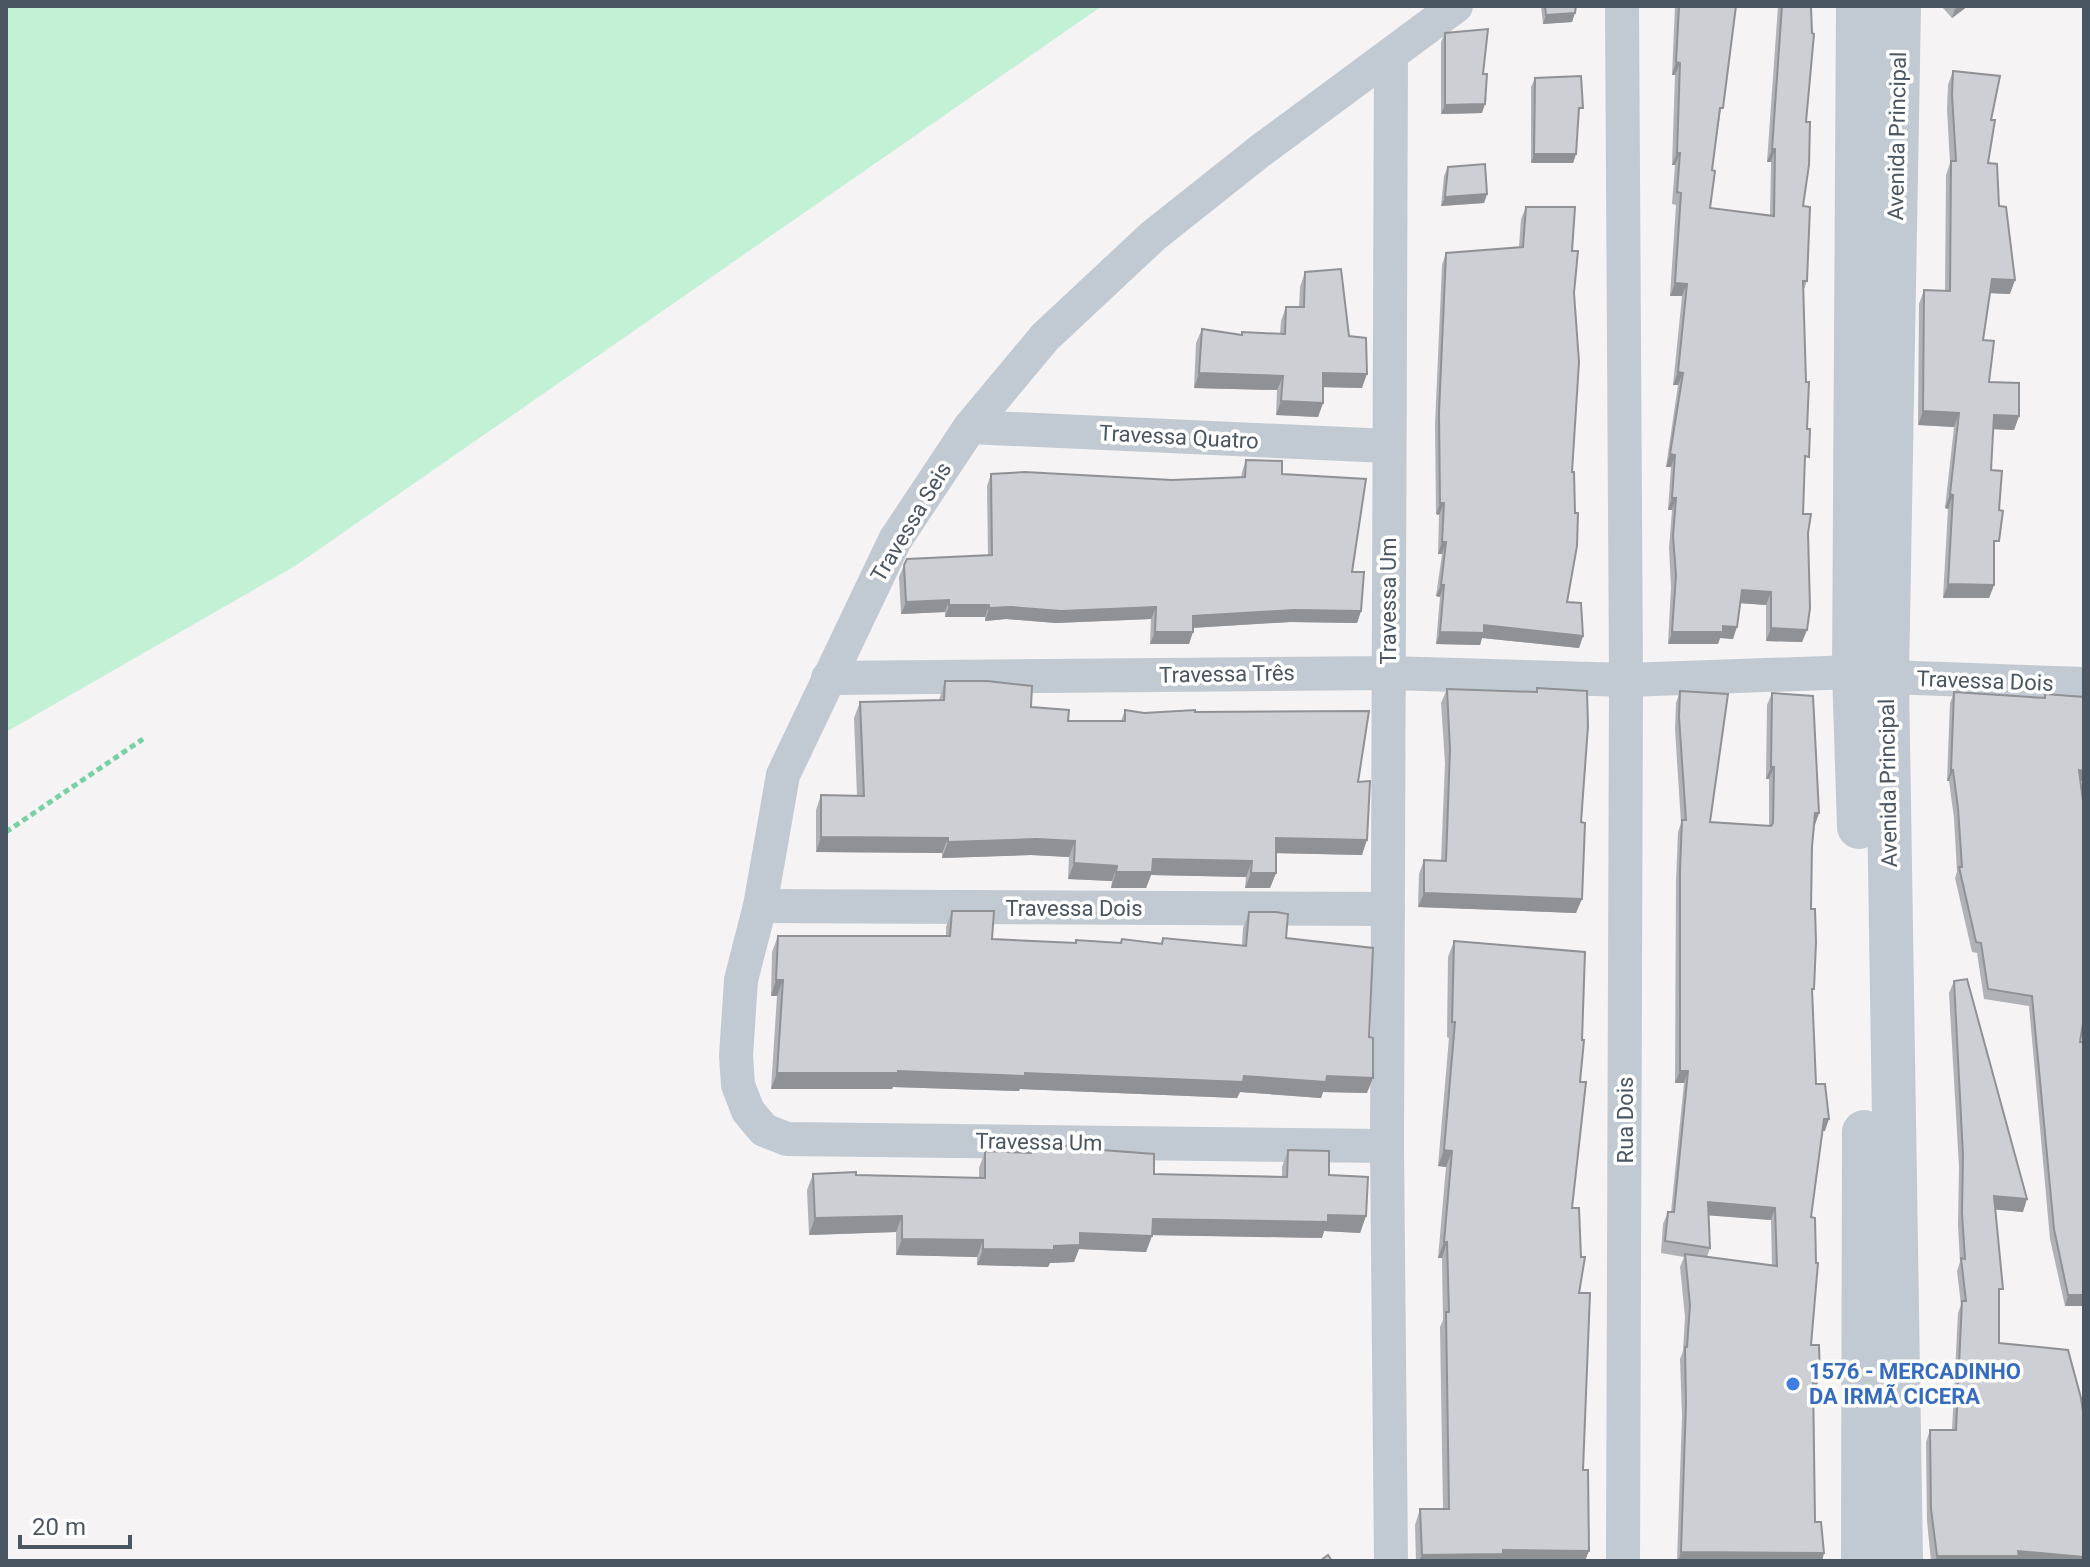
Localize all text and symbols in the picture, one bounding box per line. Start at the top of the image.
street label: Avenida Principal [1883,51,1911,221]
street label: Travessa Quatro [1099,420,1259,454]
street label: Travessa Seis [866,458,956,586]
street label: Travessa Um [1376,537,1401,665]
street label: Travessa Três [1159,660,1295,688]
street label: Travessa Dois [1916,666,2054,696]
street label: Avenida Principal [1874,698,1902,868]
street label: Travessa Dois [1005,896,1143,921]
street label: Rua Dois [1613,1077,1638,1163]
street label: Travessa Um [975,1128,1103,1156]
place label: 1576 - MERCADINHO DA IRMÃ CICERA [1809,1359,2021,1409]
marker: 1576 - MERCADINHO DA IRMÃ CICERA [1784,1375,1802,1393]
scale bar [20,1499,130,1549]
text: 20 m [32,1513,86,1541]

